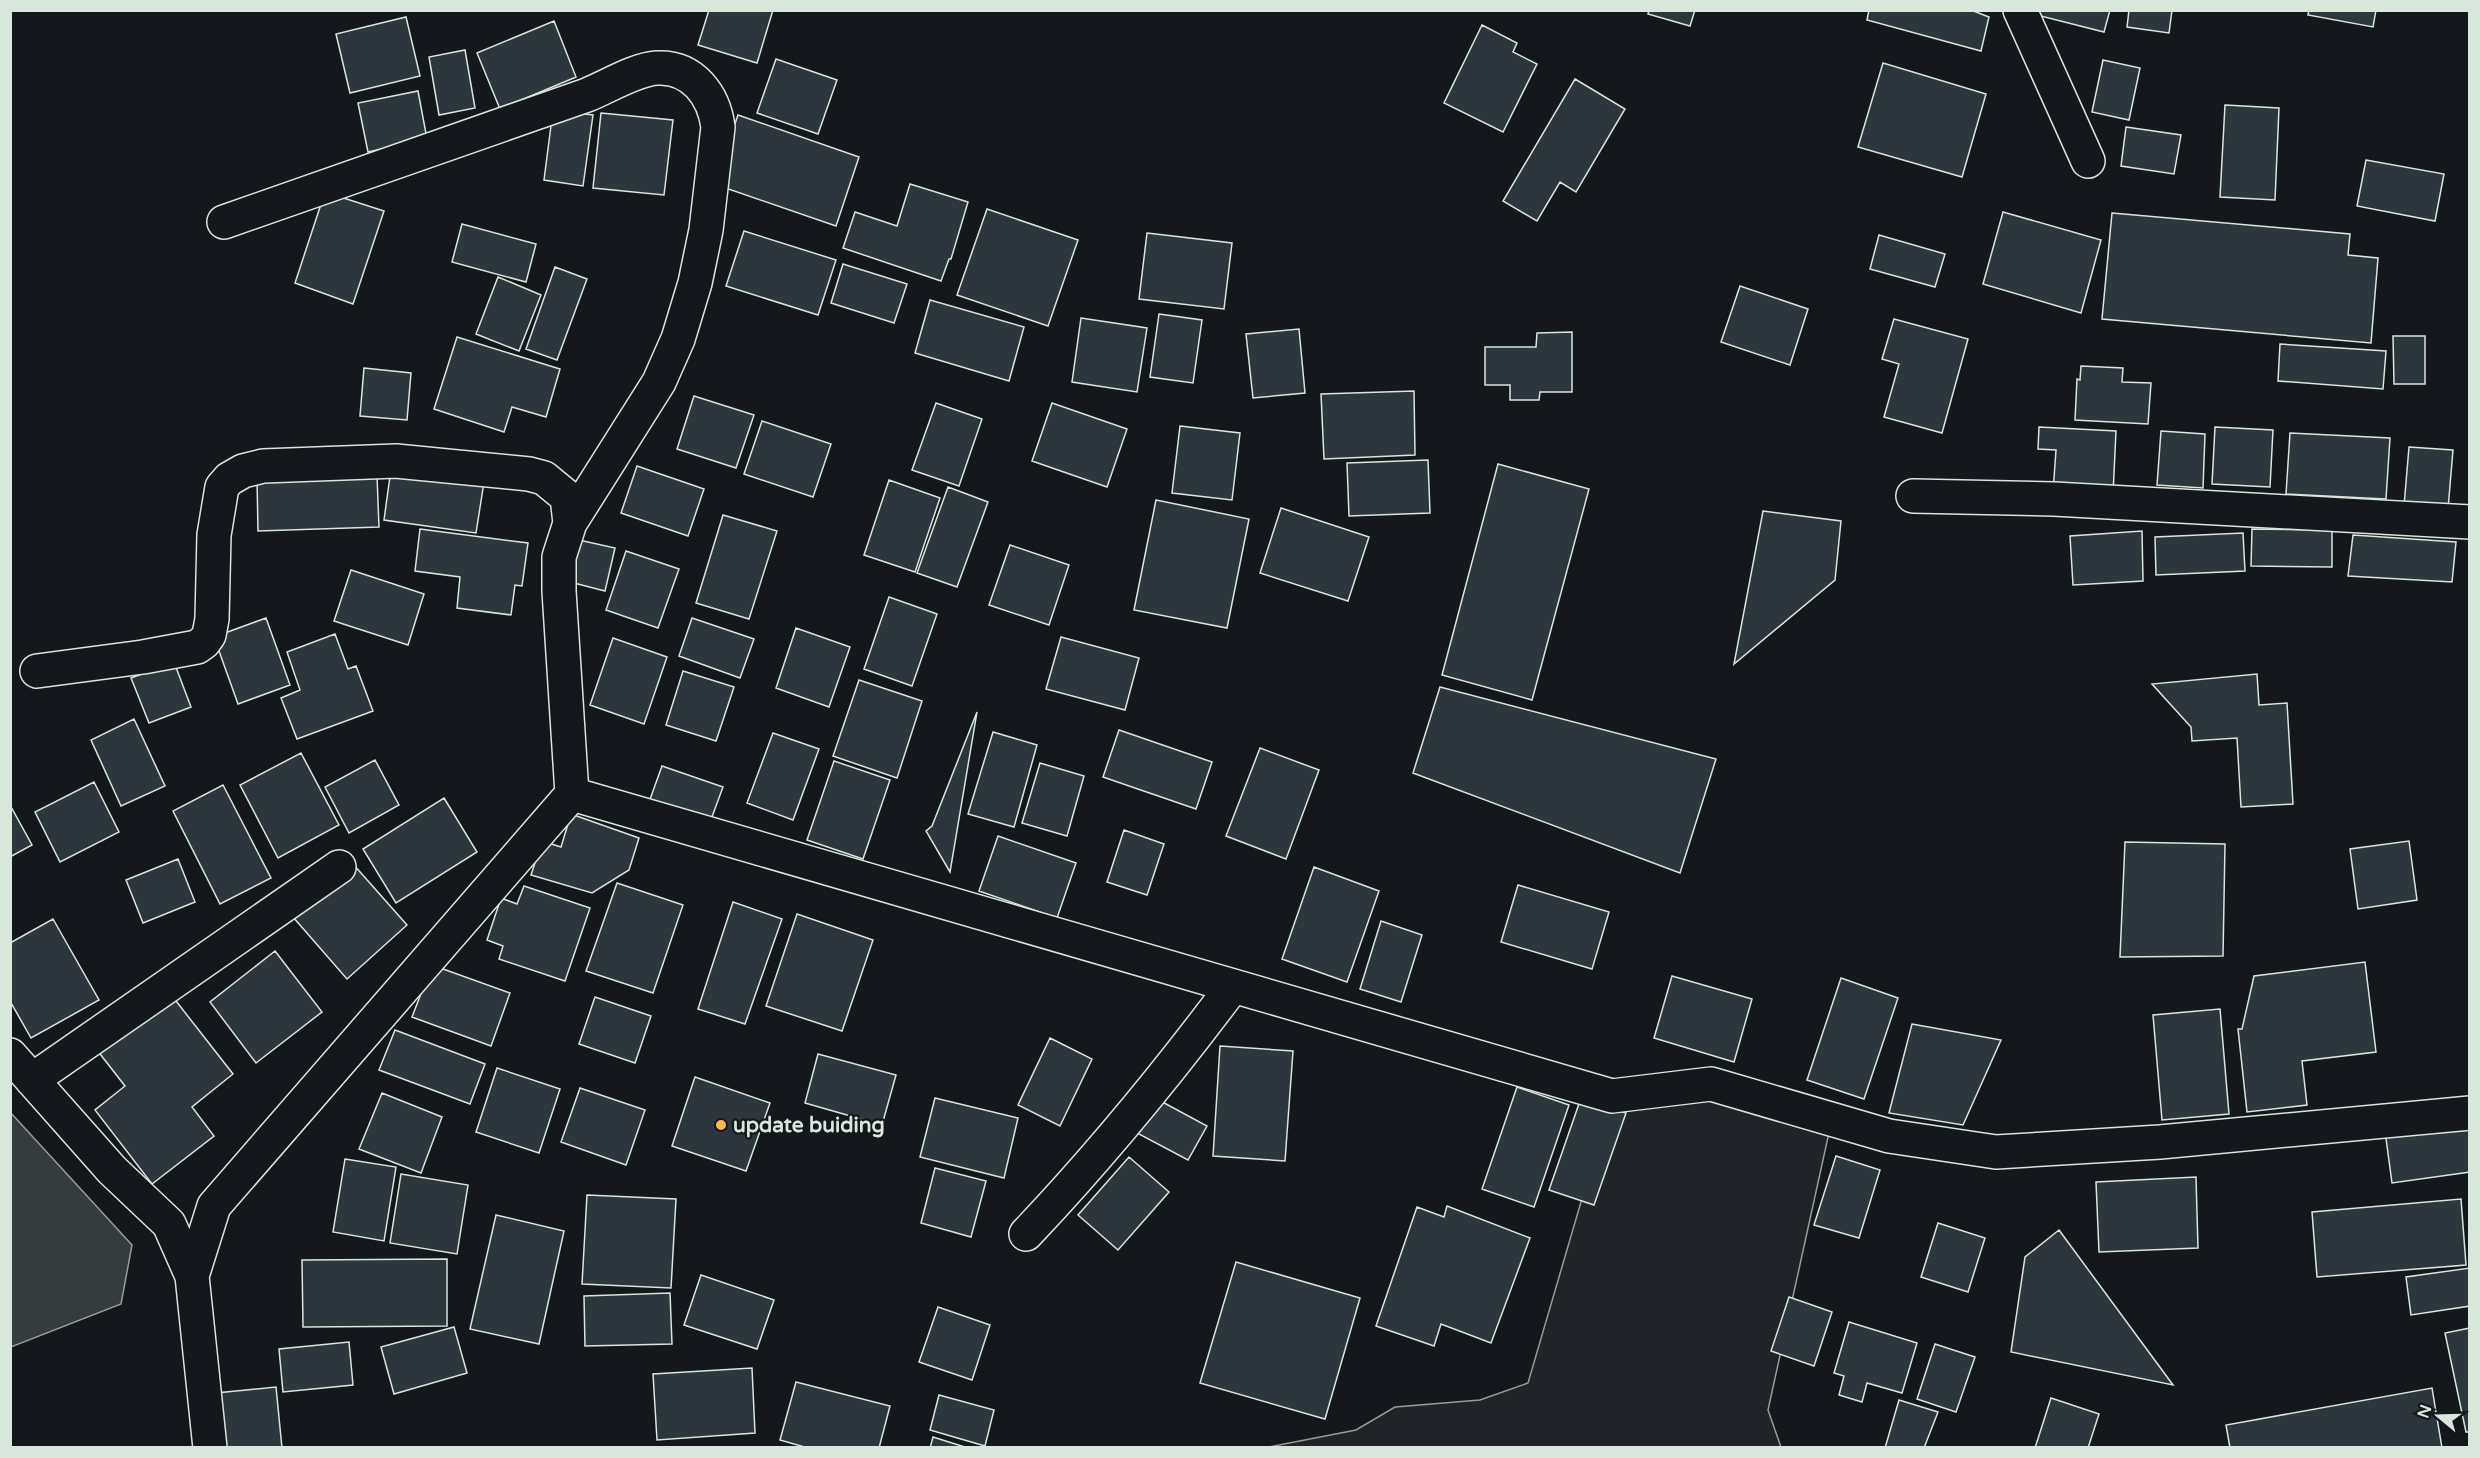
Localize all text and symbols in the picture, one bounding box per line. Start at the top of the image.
place label: update buiding [733,1113,885,1138]
marker: update buiding [714,1118,728,1132]
north arrow [2408,1386,2468,1446]
text: N [2413,1402,2436,1421]

